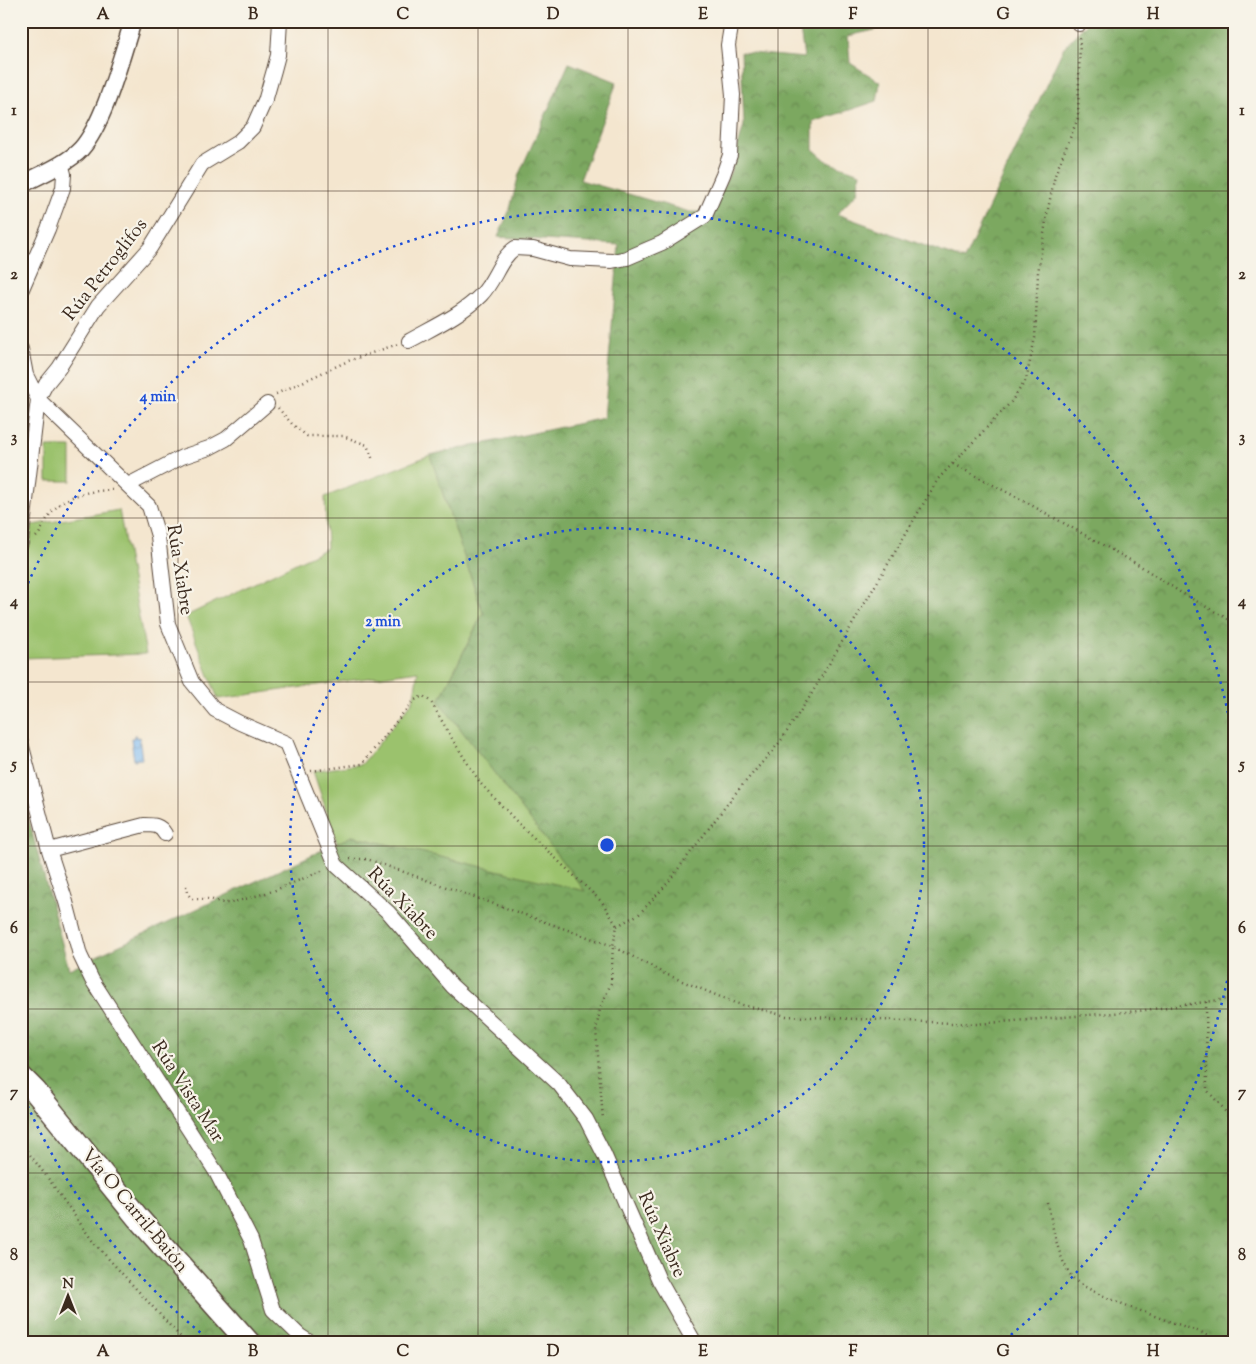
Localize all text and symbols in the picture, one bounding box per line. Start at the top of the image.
text: A [97,4,110,27]
text: B [248,4,258,27]
text: C [397,4,410,27]
text: D [547,4,560,27]
text: E [698,4,708,27]
text: F [849,4,858,27]
text: G [996,4,1010,27]
text: H [1147,4,1160,27]
text: 1 [11,100,17,123]
text: 1 [1239,100,1245,123]
street label: Rúa Petroglifos [57,213,155,327]
text: 2 [10,264,18,287]
text: 2 [1238,264,1246,287]
text: 4 min [139,387,176,408]
text: 3 [11,427,18,450]
text: 3 [1239,427,1246,450]
street label: Rúa Xiabre [159,523,200,617]
text: 4 [9,591,18,614]
text: 4 [1237,591,1246,614]
text: 2 min [365,612,401,633]
text: 5 [9,754,17,777]
text: 5 [1237,754,1245,777]
centre of rings [598,836,616,854]
street label: Rúa Xiabre [361,862,444,946]
text: 6 [10,918,18,941]
text: 6 [1238,918,1246,941]
street label: Rúa Vista Mar [144,1036,230,1148]
text: 7 [10,1082,19,1105]
text: 7 [1238,1082,1247,1105]
street label: Vía O Carril-Baión [74,1143,194,1279]
street label: Rúa Xiabre [630,1188,692,1282]
text: 8 [10,1245,18,1268]
text: 8 [1238,1245,1246,1268]
north arrow [42,1272,92,1322]
text: N [62,1275,74,1295]
text: A [97,1341,110,1364]
text: B [248,1341,258,1364]
text: C [397,1341,410,1364]
text: D [547,1341,560,1364]
text: E [698,1341,708,1364]
text: F [849,1341,858,1364]
text: G [996,1341,1010,1364]
text: H [1147,1341,1160,1364]

